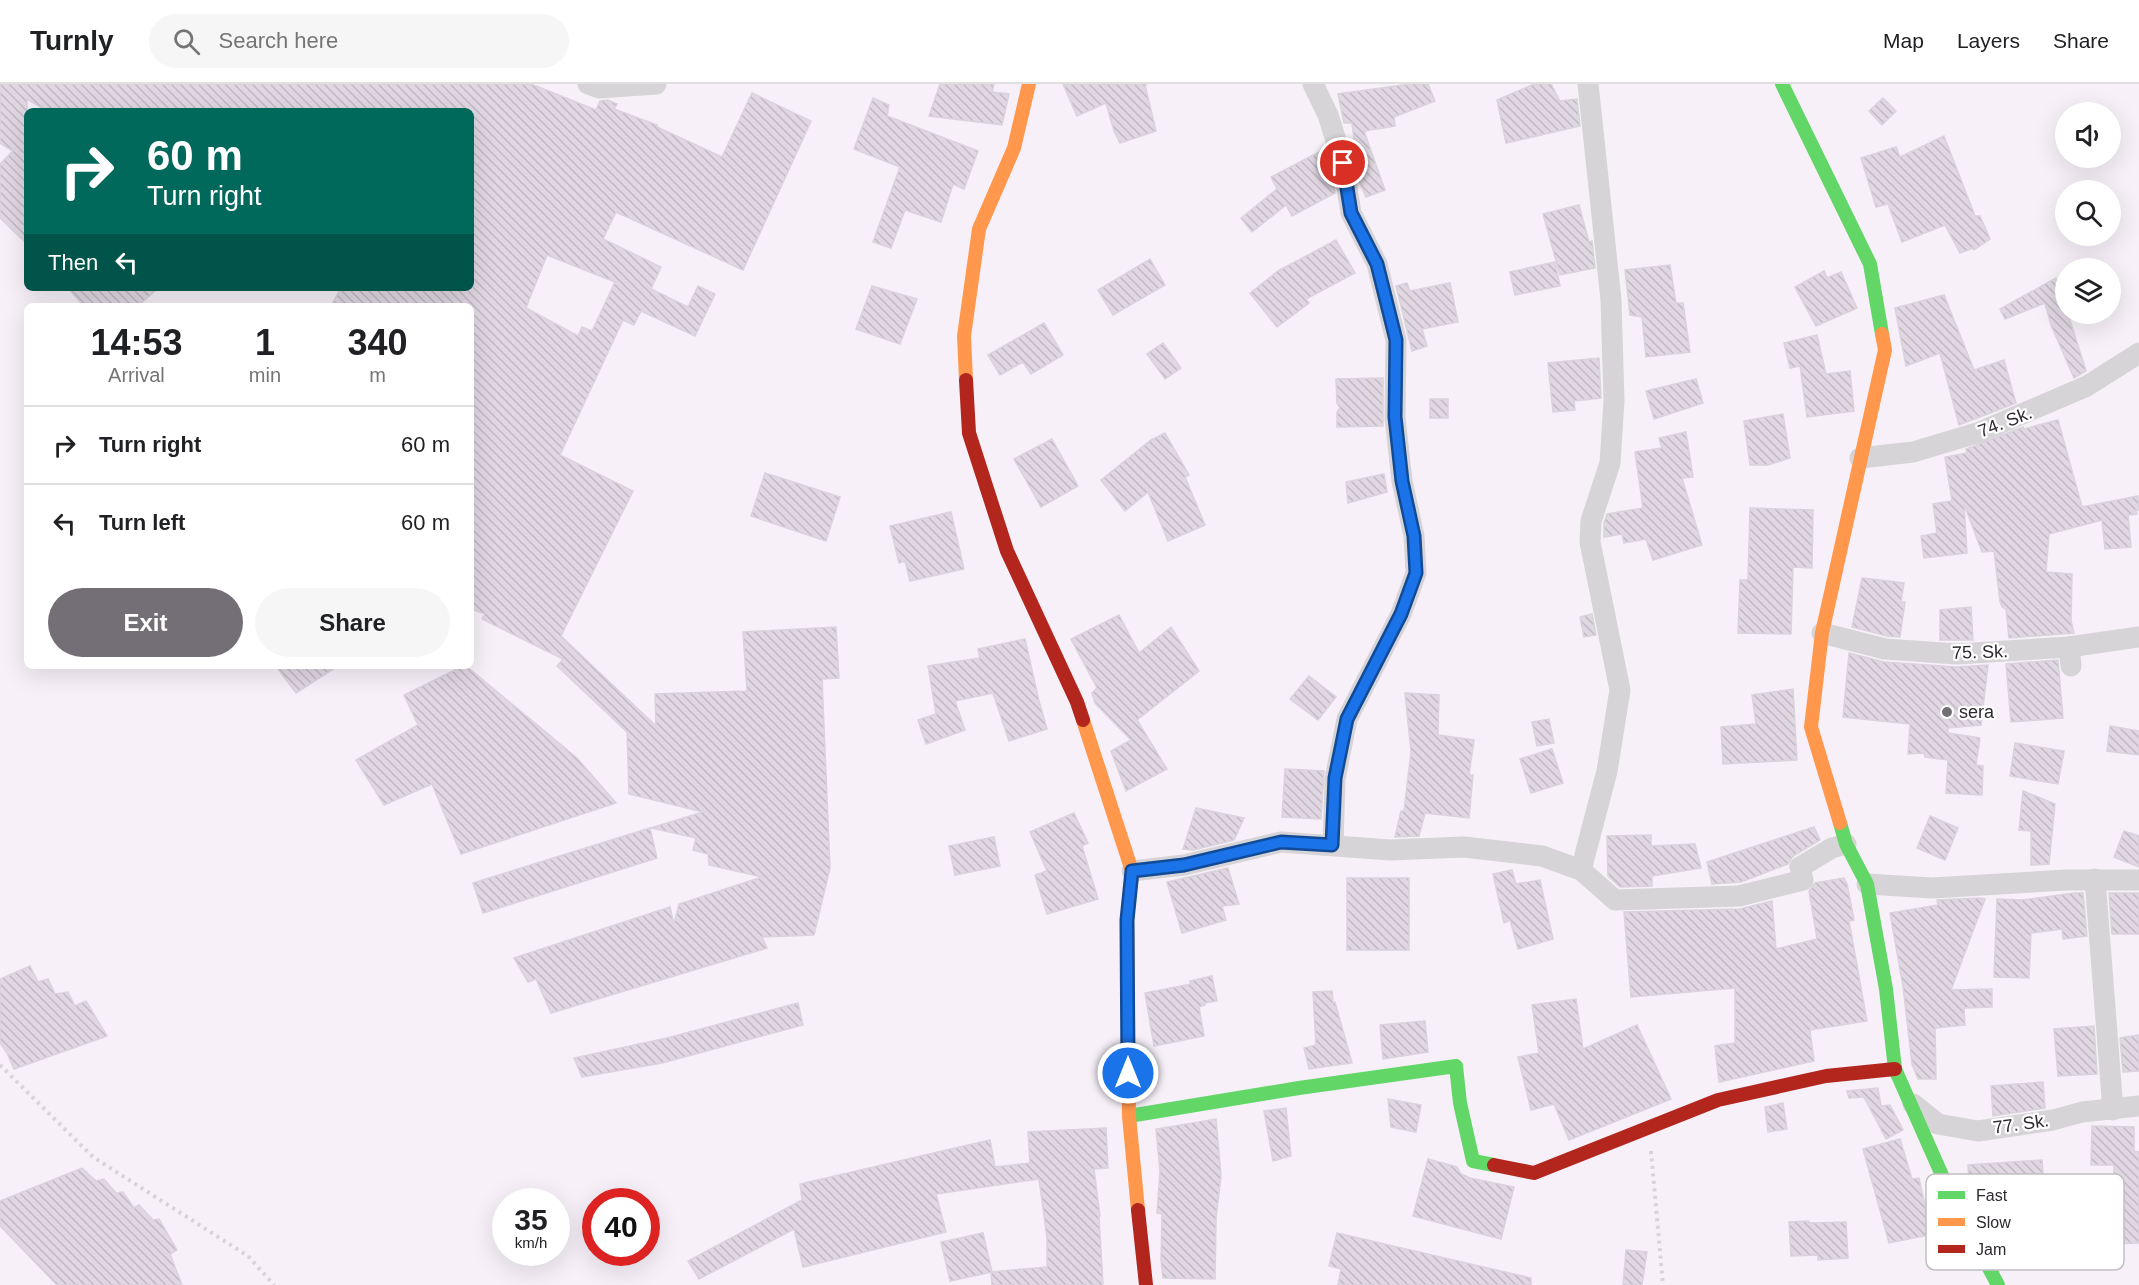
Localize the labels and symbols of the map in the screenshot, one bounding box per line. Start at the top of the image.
pin [1317,137,1368,188]
street label: 74. Sk. [1975,403,2035,441]
street label: 75. Sk. [1952,641,2008,663]
place label: sera [1959,702,1995,722]
marker: sera [1940,705,1954,719]
position arrow [1096,1041,1160,1105]
street label: 77. Sk. [1992,1110,2050,1138]
legend [1926,1174,2124,1270]
text: Fast [1976,1187,2008,1204]
speed limit sign: 40 [582,1188,660,1266]
text: Slow [1976,1214,2011,1231]
text: Jam [1976,1241,2006,1258]

